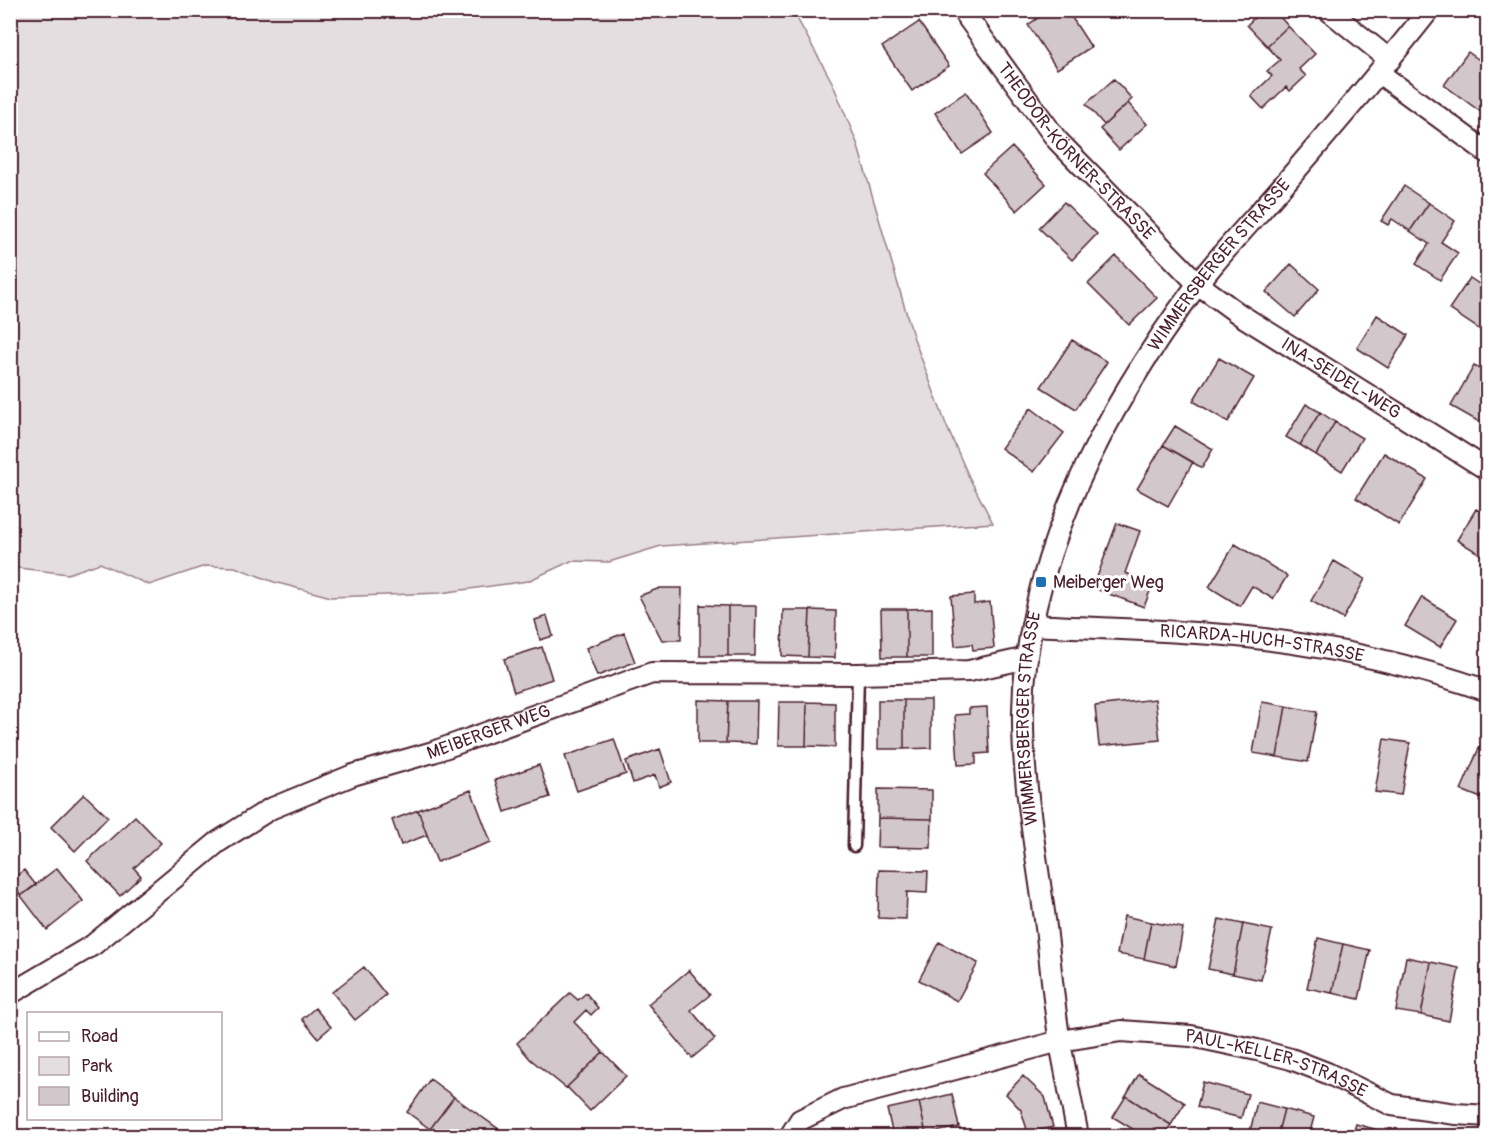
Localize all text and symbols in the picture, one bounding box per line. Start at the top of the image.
street label: THEODOR-KÖRNER-STRASSE [992,58,1160,245]
street label: WIMMERSBERGER STRASSE [1143,174,1296,356]
street label: INA-SEIDEL-WEG [1277,332,1405,425]
place label: Meiberger Weg [1053,571,1164,594]
marker: Meiberger Weg [1034,575,1048,589]
street label: WIMMERSBERGER STRASSE [1012,609,1047,827]
street label: RICARDA-HUCH-STRASSE [1159,620,1366,668]
street label: MEIBERGER WEG [424,700,554,765]
legend [27,1012,222,1120]
text: Road [81,1025,118,1048]
street label: PAUL-KELLER-STRASSE [1185,1025,1371,1103]
text: Park [81,1055,113,1078]
text: Building [81,1085,139,1108]

